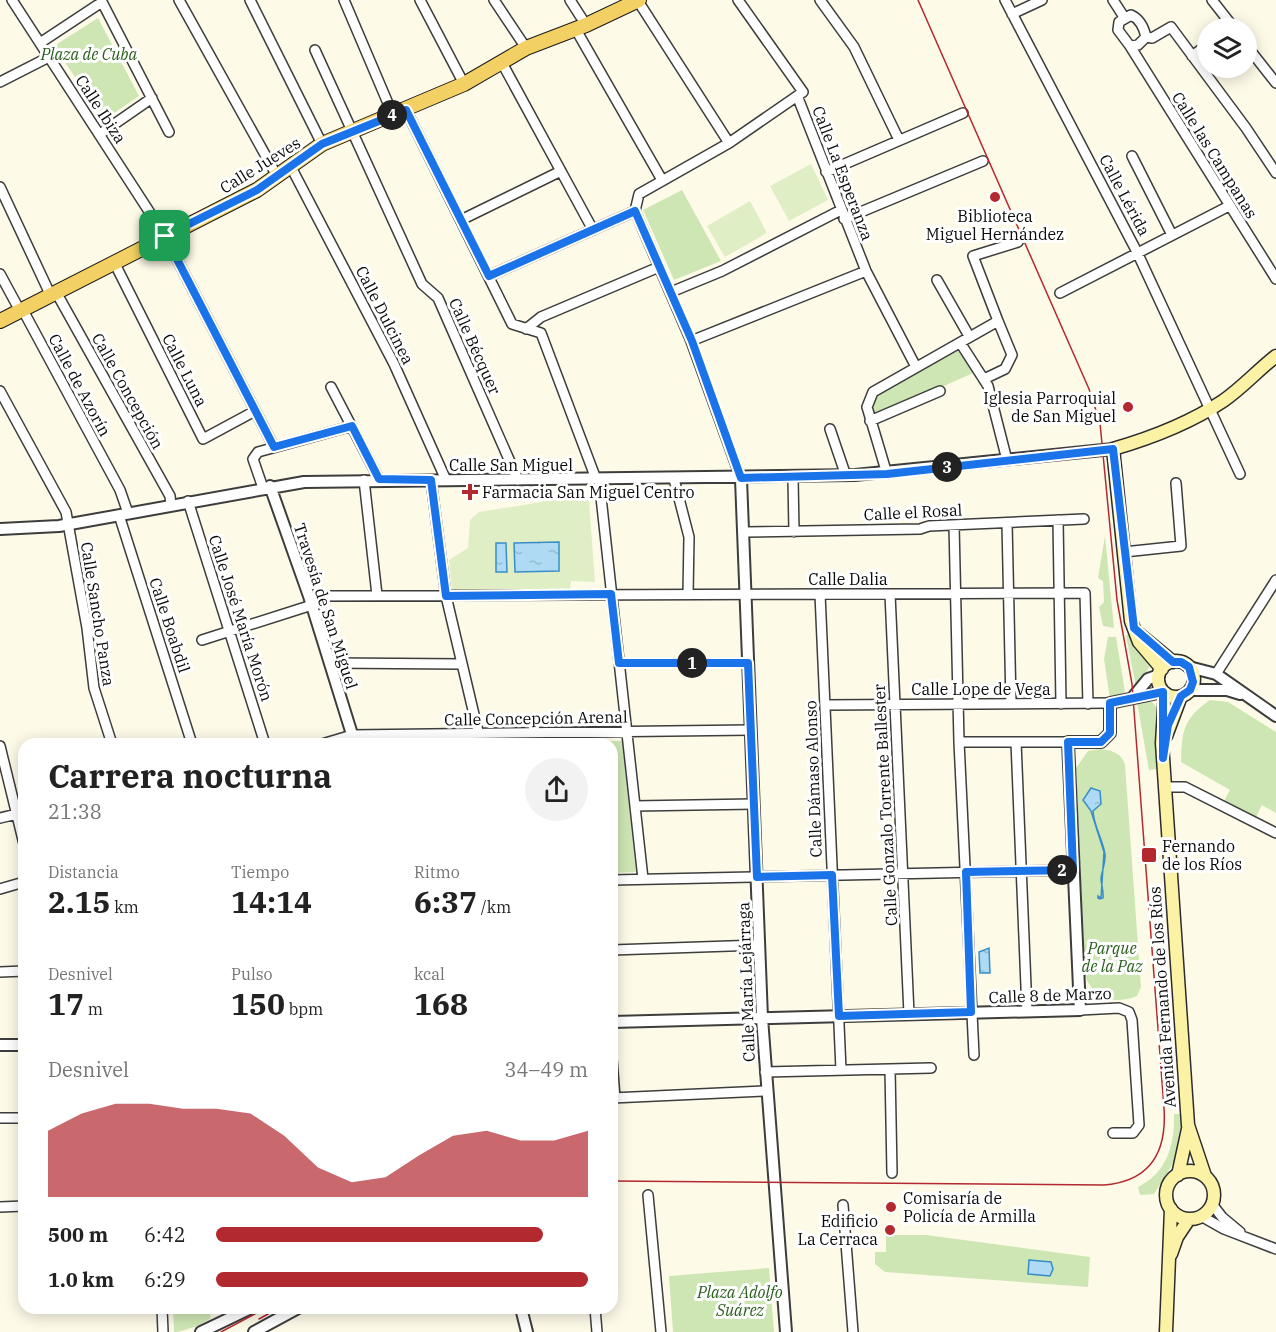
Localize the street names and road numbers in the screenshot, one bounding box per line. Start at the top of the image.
street label: Calle Ibiza [71,71,131,147]
street label: Calle las Campanas [1168,88,1262,222]
street label: Calle La Esperanza [808,103,878,243]
street label: Calle Jueves [216,132,304,198]
street label: Calle Lérida [1095,151,1155,239]
street label: Calle Dulcinea [352,262,419,368]
street label: Calle Bécquer [445,295,505,397]
street label: Calle de Azorín [45,330,115,440]
street label: Calle Concepción [88,330,168,452]
street label: Calle Luna [158,330,212,410]
street label: Calle San Miguel [449,455,573,475]
street label: Calle el Rosal [863,499,963,525]
street label: Travesía de San Miguel [290,521,362,692]
street label: Calle José María Morón [205,532,277,704]
street label: Calle Sancho Panza [77,540,119,688]
street label: Calle Dalia [808,569,888,589]
street label: Calle Boabdil [145,575,195,675]
street label: Calle Lope de Vega [911,679,1051,699]
street label: Calle Gonzalo Torrente Ballester [869,683,901,927]
street label: Calle Dámaso Alonso [800,700,826,858]
street label: Calle Concepción Arenal [444,706,628,730]
street label: Avenida Fernando de los Ríos [1144,886,1180,1108]
street label: Calle María Lejárraga [733,901,759,1062]
street label: Calle 8 de Marzo [988,983,1112,1007]

